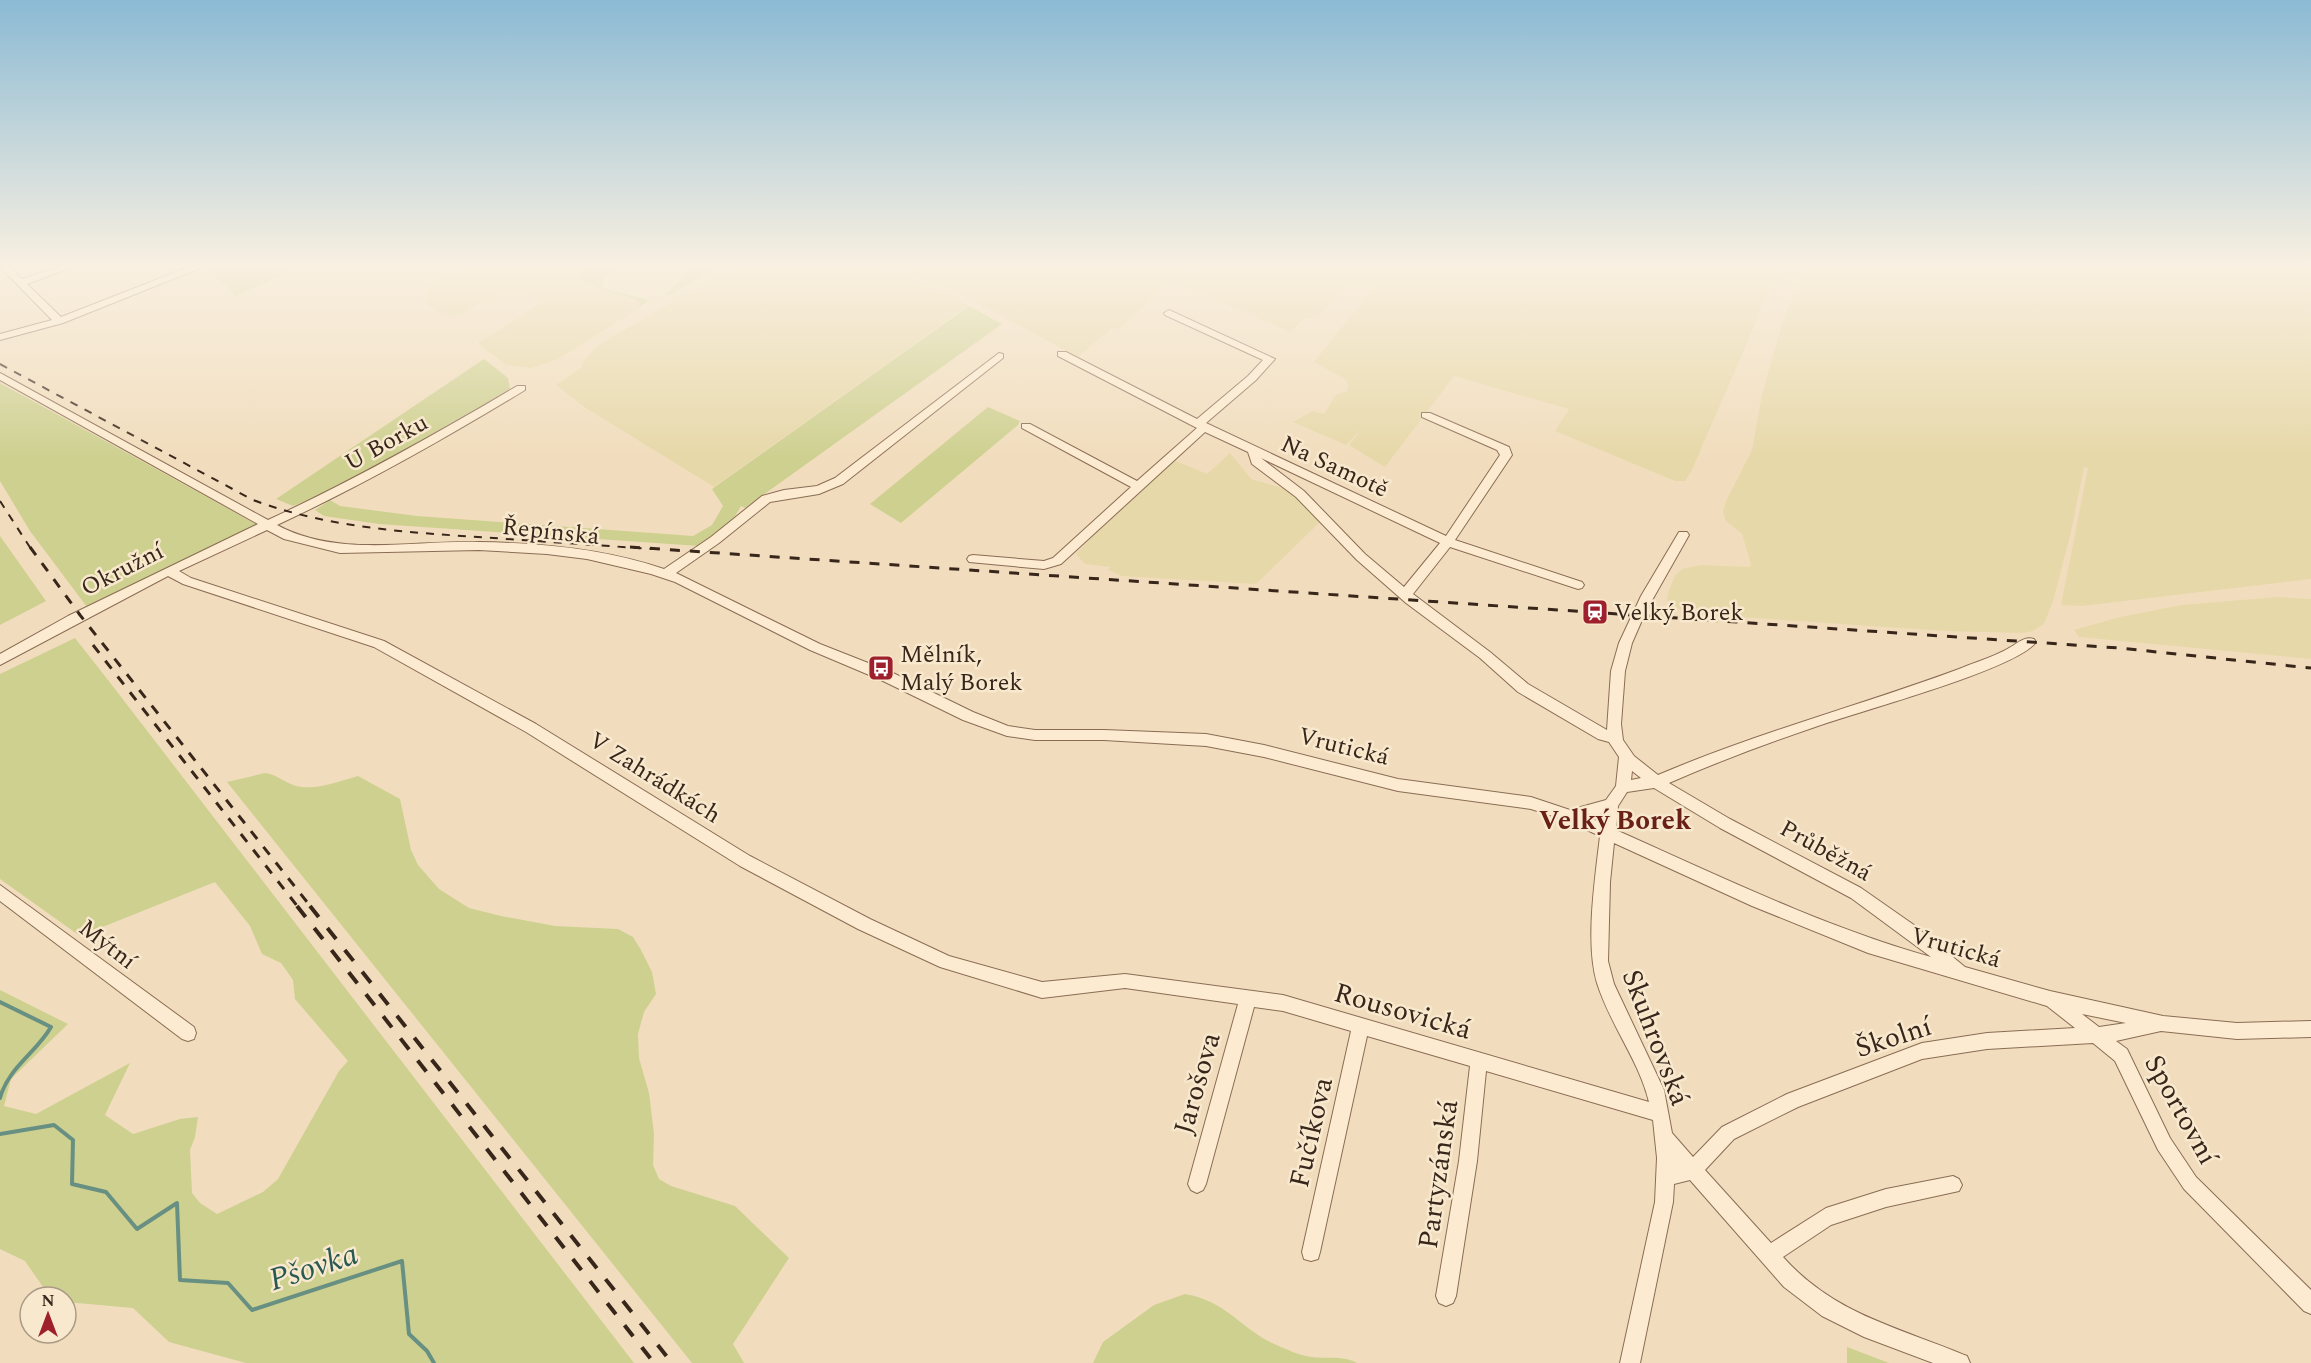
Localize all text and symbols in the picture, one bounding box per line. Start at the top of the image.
street label: U Borku [338,405,435,481]
street label: Na Samotě [1275,426,1394,508]
street label: Řepínská [500,509,602,555]
street label: Okružní [75,533,171,606]
place label: Velký Borek [1614,595,1744,631]
station icon: Velký Borek [1580,597,1610,627]
place label: Mělník, Malý Borek [900,637,1023,701]
bus stop icon: Mělník, Malý Borek [866,653,896,683]
street label: Vrutická [1295,718,1393,776]
street label: V Zahrádkách [581,723,728,833]
district label: Velký Borek [1539,800,1692,842]
street label: Průběžná [1773,811,1878,891]
street label: Mýtní [71,911,145,980]
street label: Vrutická [1906,918,2005,978]
street label: Skuhrovská [1610,963,1701,1112]
street label: Rousovická [1329,971,1477,1052]
street label: Školní [1850,1005,1938,1070]
street label: Jarošova [1162,1027,1233,1139]
street label: Sportovní [2133,1047,2229,1174]
street label: Fučíkova [1278,1073,1345,1192]
street label: Partyzánská [1407,1097,1470,1251]
water label: Pšovka [262,1230,364,1305]
north arrow [18,1285,78,1345]
text: N [41,1289,55,1313]

